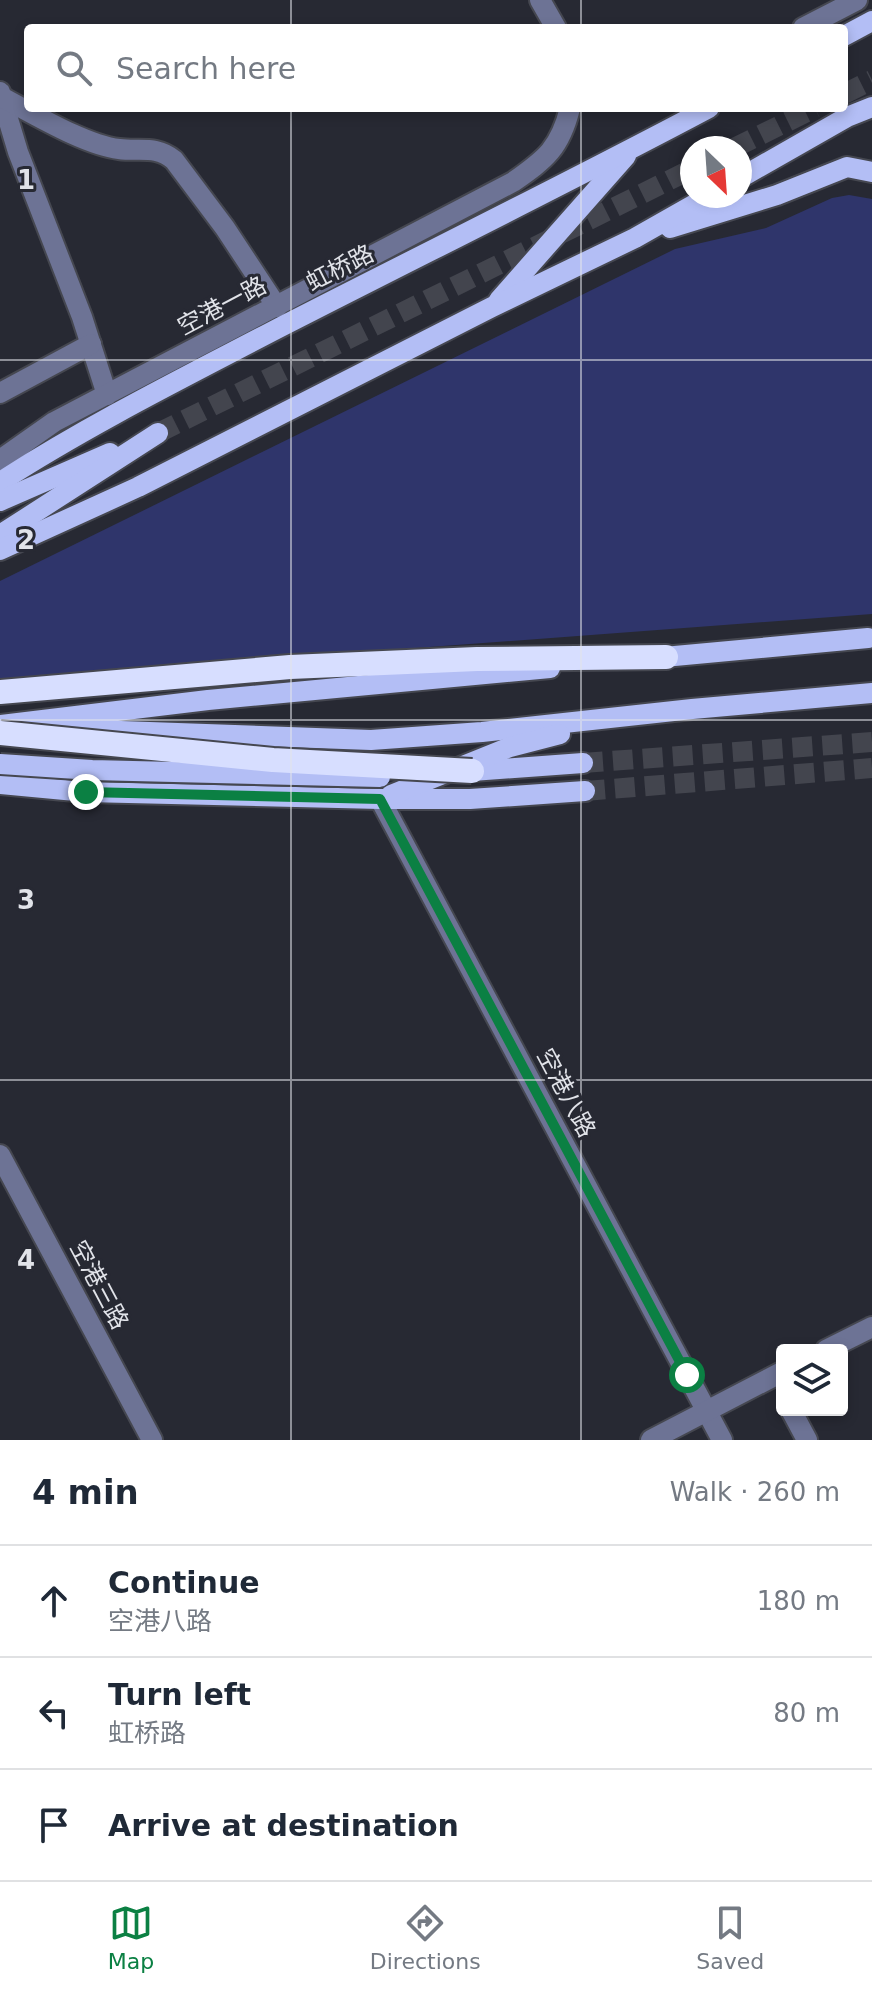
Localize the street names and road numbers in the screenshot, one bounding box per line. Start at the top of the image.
street label: 虹桥路 [302,239,378,297]
street label: 空港一路 [173,271,271,341]
street label: 空港八路 [531,1044,601,1142]
street label: 空港三路 [64,1236,134,1334]

